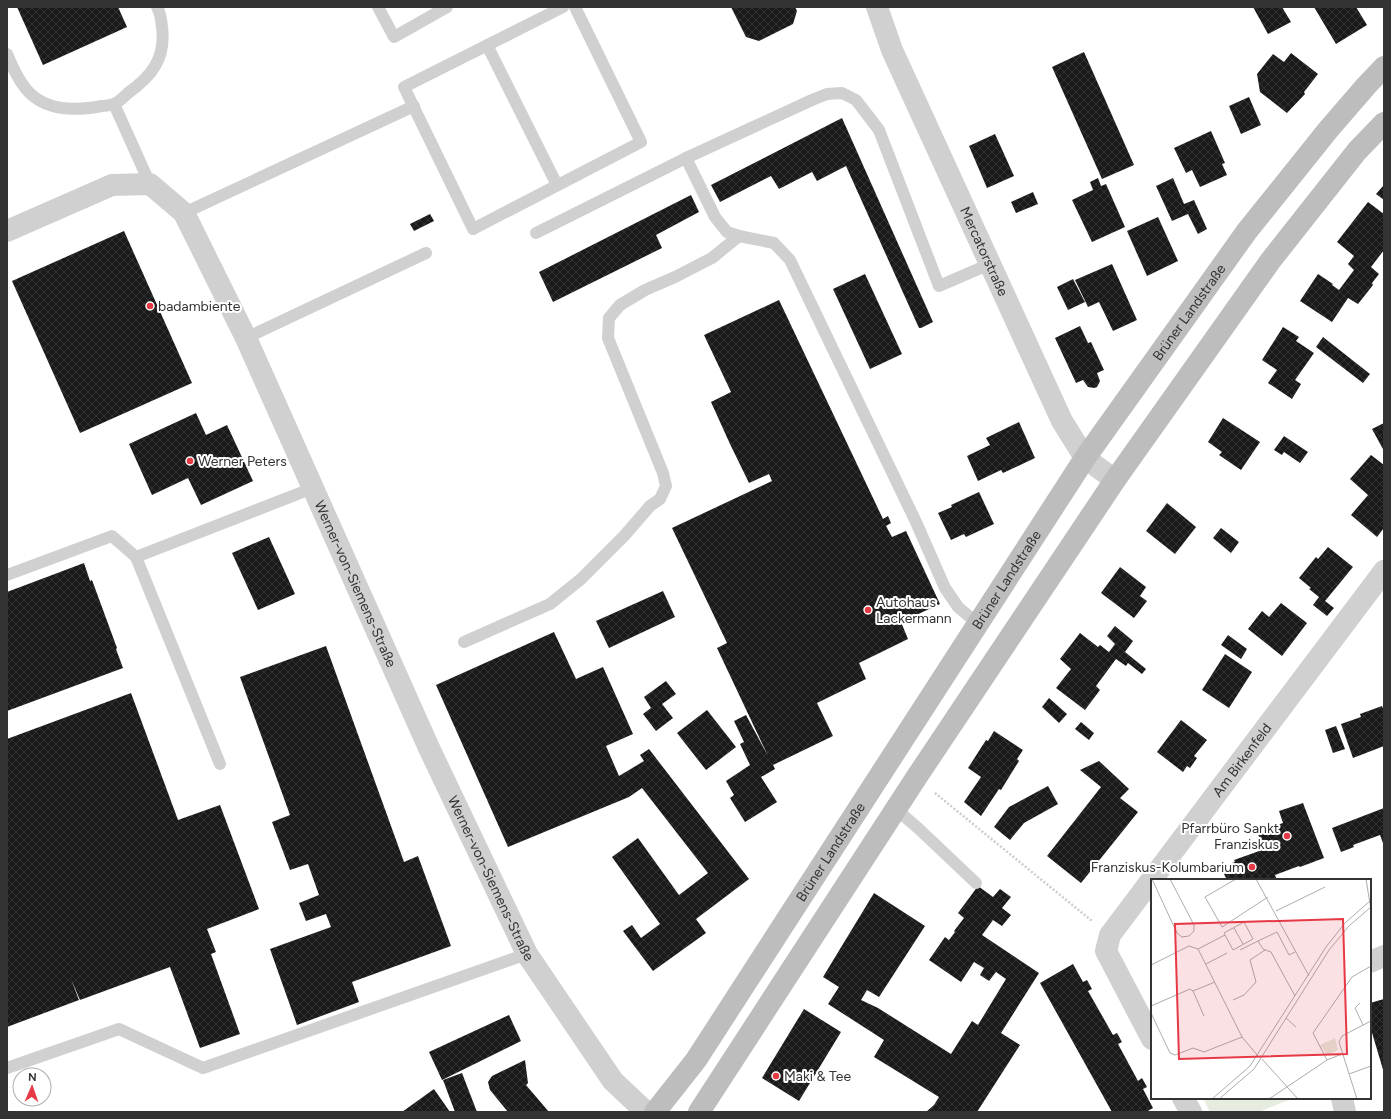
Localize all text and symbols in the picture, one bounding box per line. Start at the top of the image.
street label: Mercatorstraße [956,204,1012,299]
street label: Brüner Landstraße [1149,261,1230,364]
place label: badambiente [158,298,241,315]
marker: badambiente [145,301,155,311]
place label: Werner Peters [198,453,287,470]
marker: Werner Peters [185,456,195,466]
street label: Werner-von-Siemens-Straße [311,498,400,670]
street label: Brüner Landstraße [969,527,1045,633]
place label: Autohaus Lackermann [876,594,952,627]
marker: Autohaus Lackermann [863,605,873,615]
street label: Am Birkenfeld [1209,720,1275,800]
street label: Werner-von-Siemens-Straße [444,793,537,965]
street label: Brüner Landstraße [793,799,869,905]
place label: Pfarrbüro Sankt Franziskus [1181,820,1279,853]
marker: Pfarrbüro Sankt Franziskus [1282,831,1292,841]
place label: Franziskus-Kolumbarium [1091,859,1244,876]
marker: Franziskus-Kolumbarium [1247,862,1257,872]
inset map [1151,879,1371,1099]
north arrow [12,1067,52,1107]
place label: Maki & Tee [784,1068,851,1085]
text: N [28,1071,37,1084]
marker: Maki & Tee [771,1071,781,1081]

